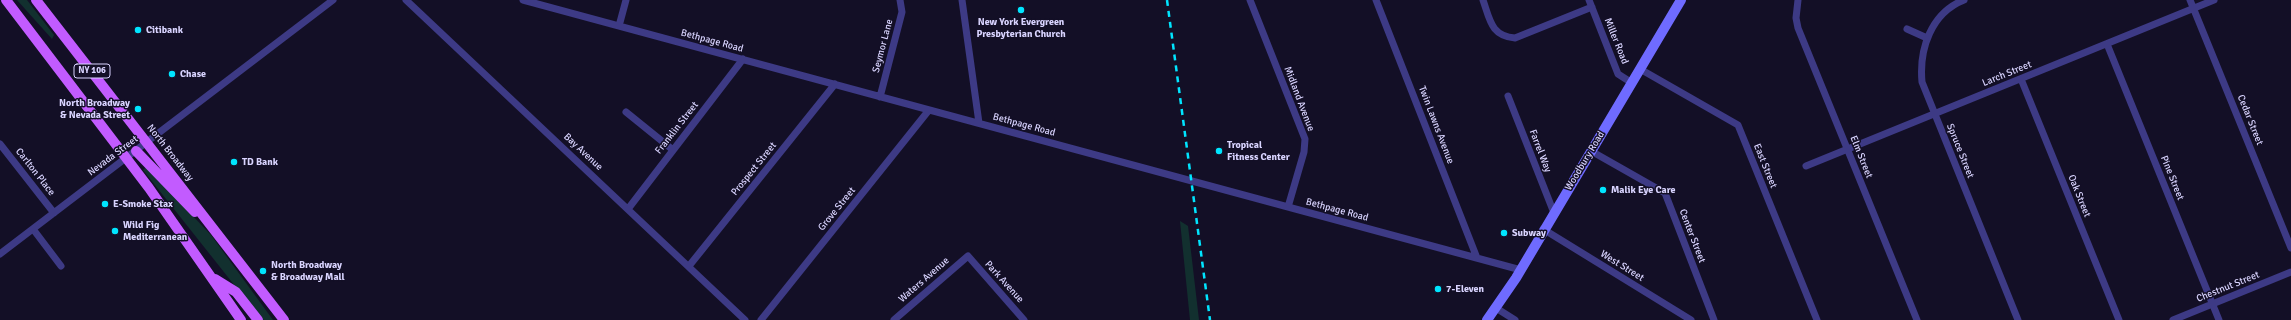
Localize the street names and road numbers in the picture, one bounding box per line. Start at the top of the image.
street label: Miller Road [1601,16,1631,66]
street label: Seymor Lane [870,18,896,74]
street label: Bethpage Road [679,27,745,55]
street label: Larch Street [1981,59,2033,89]
road number: NY 106 [74,64,110,78]
street label: Midland Avenue [1281,65,1317,133]
street label: Twin Lawns Avenue [1416,84,1456,166]
street label: Cedar Street [2234,93,2266,147]
street label: Franklin Street [653,99,701,157]
street label: Bethpage Road [991,111,1057,139]
street label: North Broadway [144,122,196,184]
street label: Spruce Street [1944,122,1976,180]
street label: Farrel Way [1526,128,1554,174]
street label: Woodbury Road [1563,129,1607,193]
street label: Bay Avenue [561,131,605,173]
street label: Nevada Street [85,133,141,179]
street label: Elm Street [1847,134,1875,180]
street label: Prospect Street [729,140,779,198]
street label: East Street [1751,142,1779,190]
street label: Carlton Place [13,146,57,198]
street label: Pine Street [2158,154,2186,202]
street label: Oak Street [2065,173,2093,219]
street label: Grove Street [816,185,858,233]
street label: Bethpage Road [1304,196,1370,224]
street label: Center Street [1676,207,1708,265]
street label: West Street [1598,248,1646,284]
street label: Waters Avenue [896,255,952,305]
street label: Park Avenue [982,258,1026,306]
street label: Chestnut Street [2195,269,2261,305]

